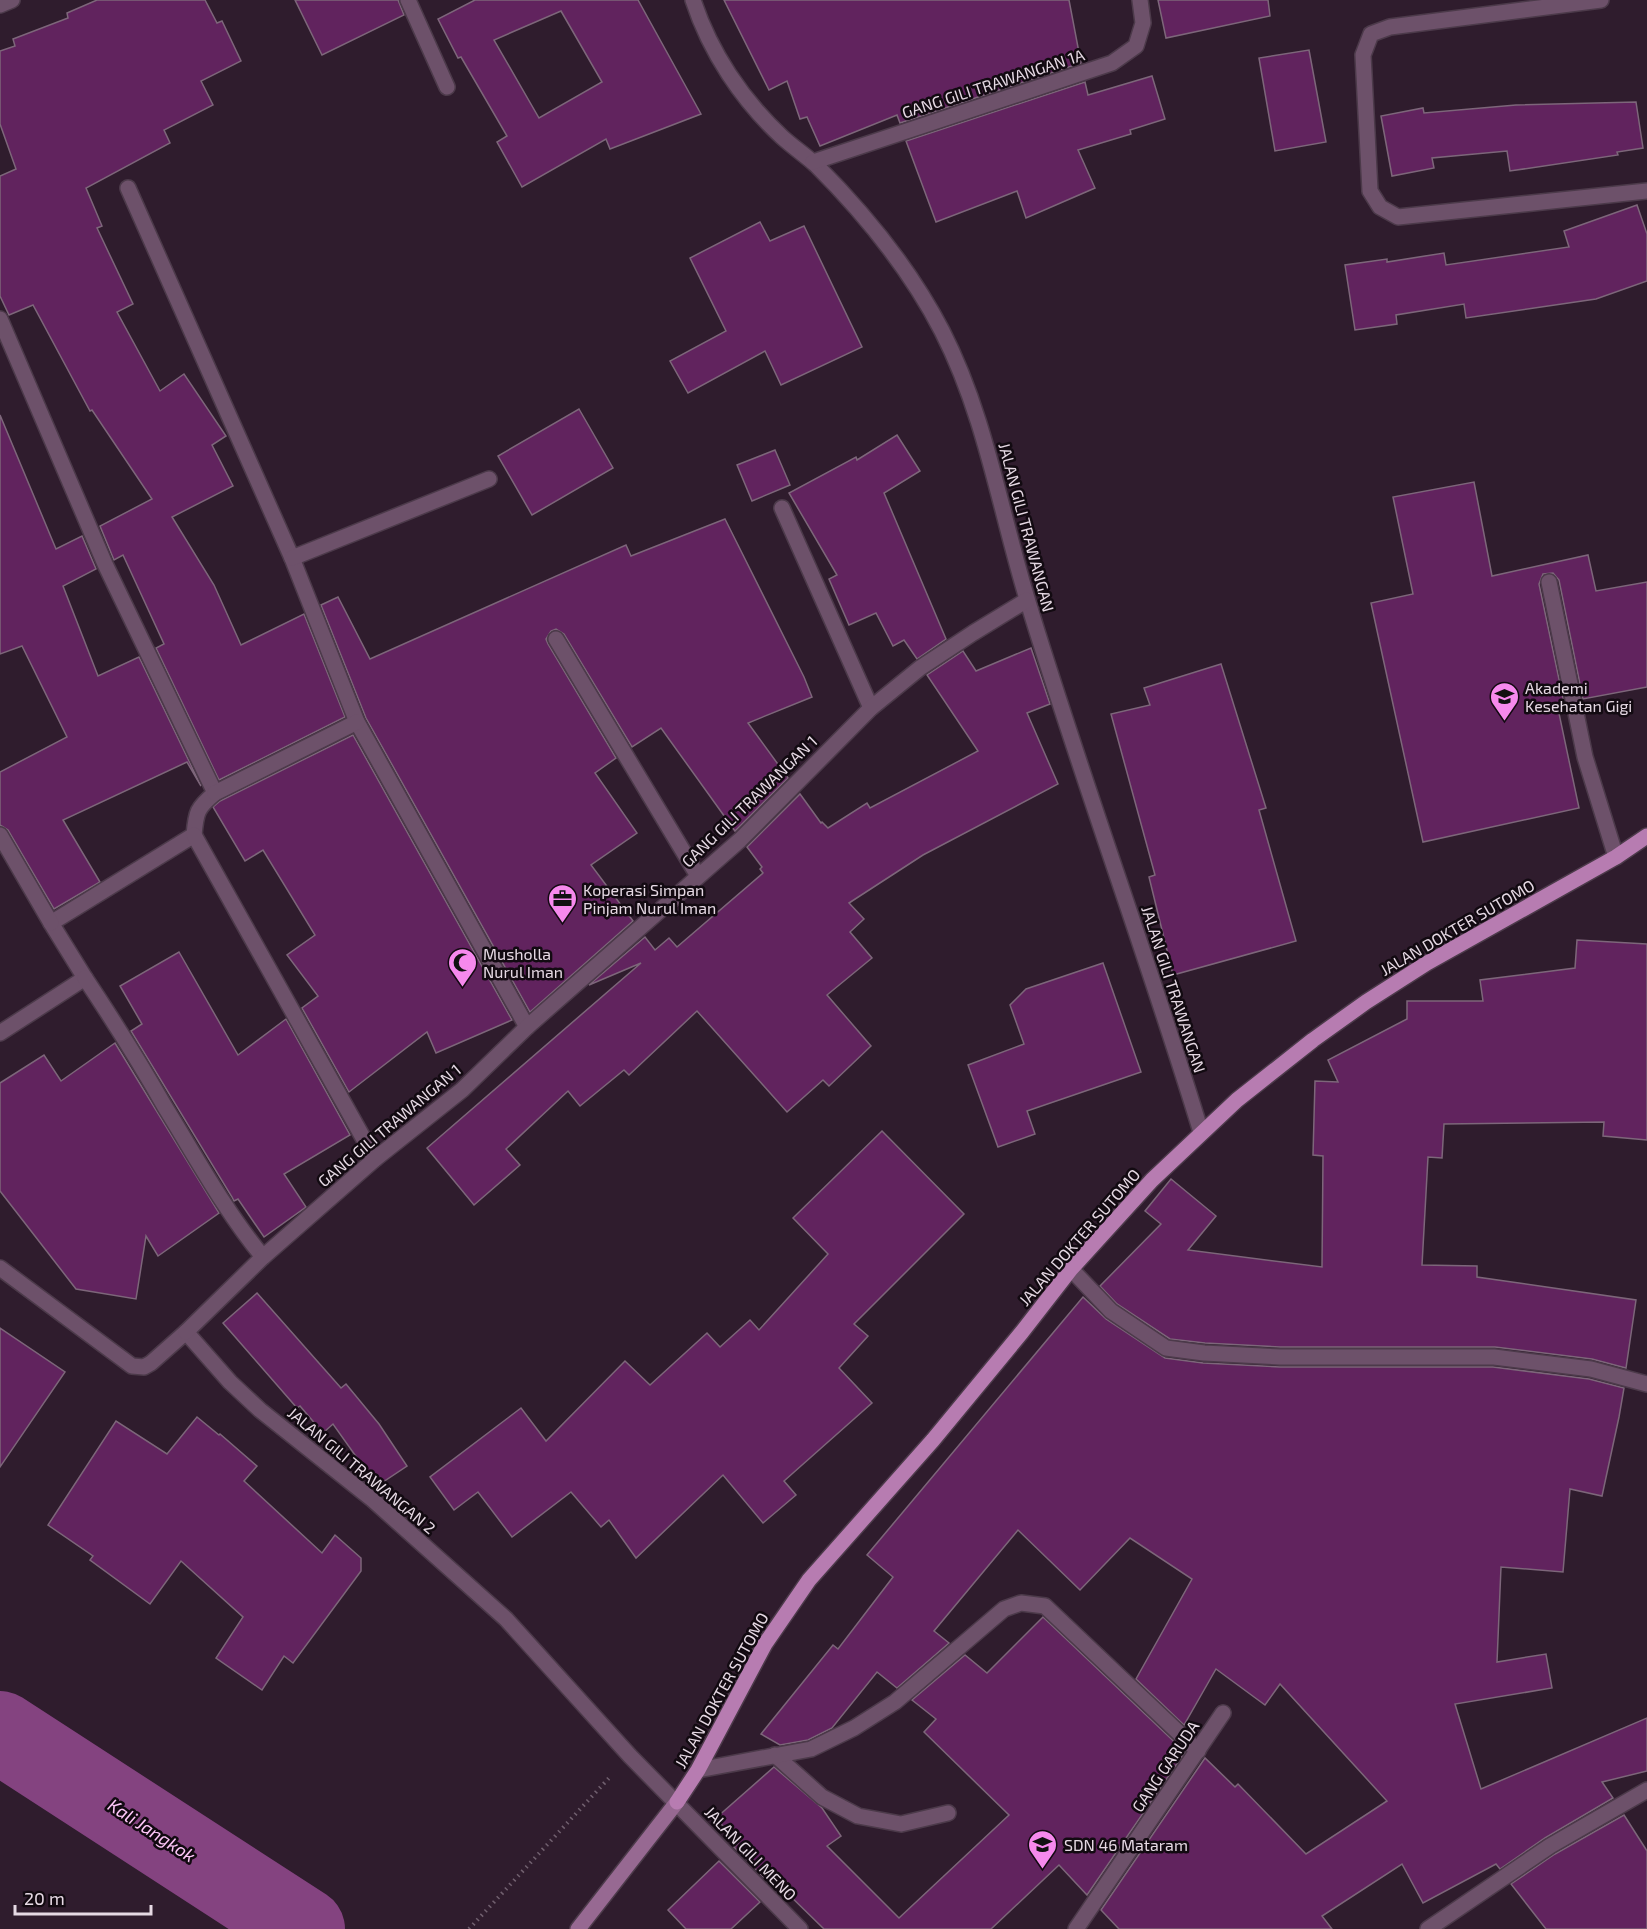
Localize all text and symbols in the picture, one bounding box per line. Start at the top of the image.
street label: GANG GILI TRAWANGAN 1A [899,44,1087,122]
street label: JALAN GILI TRAWANGAN [995,440,1059,614]
place label: Akademi Kesehatan Gigi [1525,678,1632,715]
school or university icon: Akademi Kesehatan Gigi [1488,680,1520,722]
street label: GANG GILI TRAWANGAN 1 [677,731,821,871]
street label: JALAN DOKTER SUTOMO [1376,875,1538,979]
place label: Koperasi Simpan Pinjam Nurul Iman [583,880,716,918]
office icon: Koperasi Simpan Pinjam Nurul Iman [546,882,578,924]
street label: JALAN GILI TRAWANGAN [1138,903,1210,1075]
place label: Musholla Nurul Iman [483,944,563,981]
mosque icon: Musholla Nurul Iman [446,946,478,988]
street label: GANG GILI TRAWANGAN 1 [314,1060,464,1190]
street label: JALAN DOKTER SUTOMO [1014,1165,1144,1309]
street label: JALAN GILI TRAWANGAN 2 [284,1403,440,1537]
street label: JALAN DOKTER SUTOMO [670,1609,772,1771]
street label: GANG GARUDA [1128,1717,1203,1815]
water label: Kali Jangkok [104,1794,200,1866]
street label: JALAN GILI MENO [701,1802,801,1904]
school or university icon: SDN 46 Mataram [1027,1828,1059,1870]
place label: SDN 46 Mataram [1064,1835,1188,1854]
scale bar [15,1878,152,1916]
text: 20 m [24,1887,65,1909]

